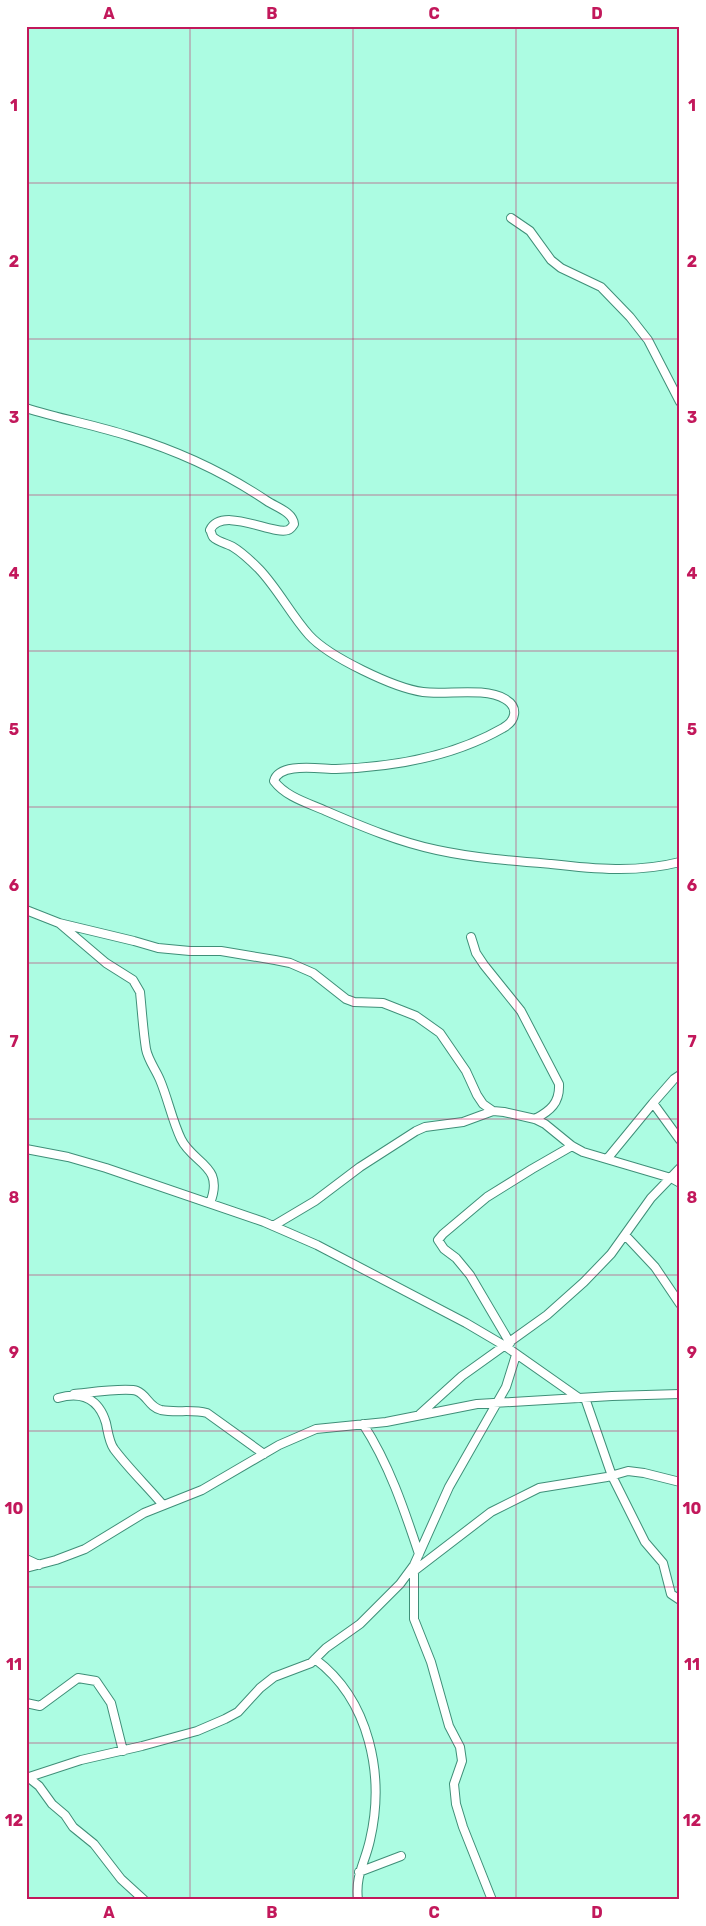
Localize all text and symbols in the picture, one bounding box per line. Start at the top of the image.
text: A [103,4,115,23]
text: B [266,4,278,23]
text: C [428,4,440,23]
text: D [591,4,603,23]
text: 1 [10,96,18,115]
text: 1 [688,96,696,115]
text: 2 [9,252,19,271]
text: 2 [687,252,697,271]
text: 3 [9,408,19,427]
text: 3 [687,408,697,427]
text: 4 [9,564,20,583]
text: 4 [687,564,698,583]
text: 5 [9,720,19,739]
text: 5 [687,720,697,739]
text: 6 [9,876,19,895]
text: 6 [687,876,697,895]
text: 7 [9,1032,19,1051]
text: 7 [687,1032,697,1051]
text: 8 [9,1188,20,1207]
text: 8 [687,1188,698,1207]
text: 9 [9,1343,19,1362]
text: 9 [687,1343,697,1362]
text: 10 [5,1499,24,1518]
text: 10 [683,1499,702,1518]
text: 11 [6,1655,22,1674]
text: 11 [684,1655,700,1674]
text: 12 [5,1811,23,1830]
text: 12 [683,1811,701,1830]
text: A [103,1903,115,1922]
text: B [266,1903,278,1922]
text: C [428,1903,440,1922]
text: D [591,1903,603,1922]

